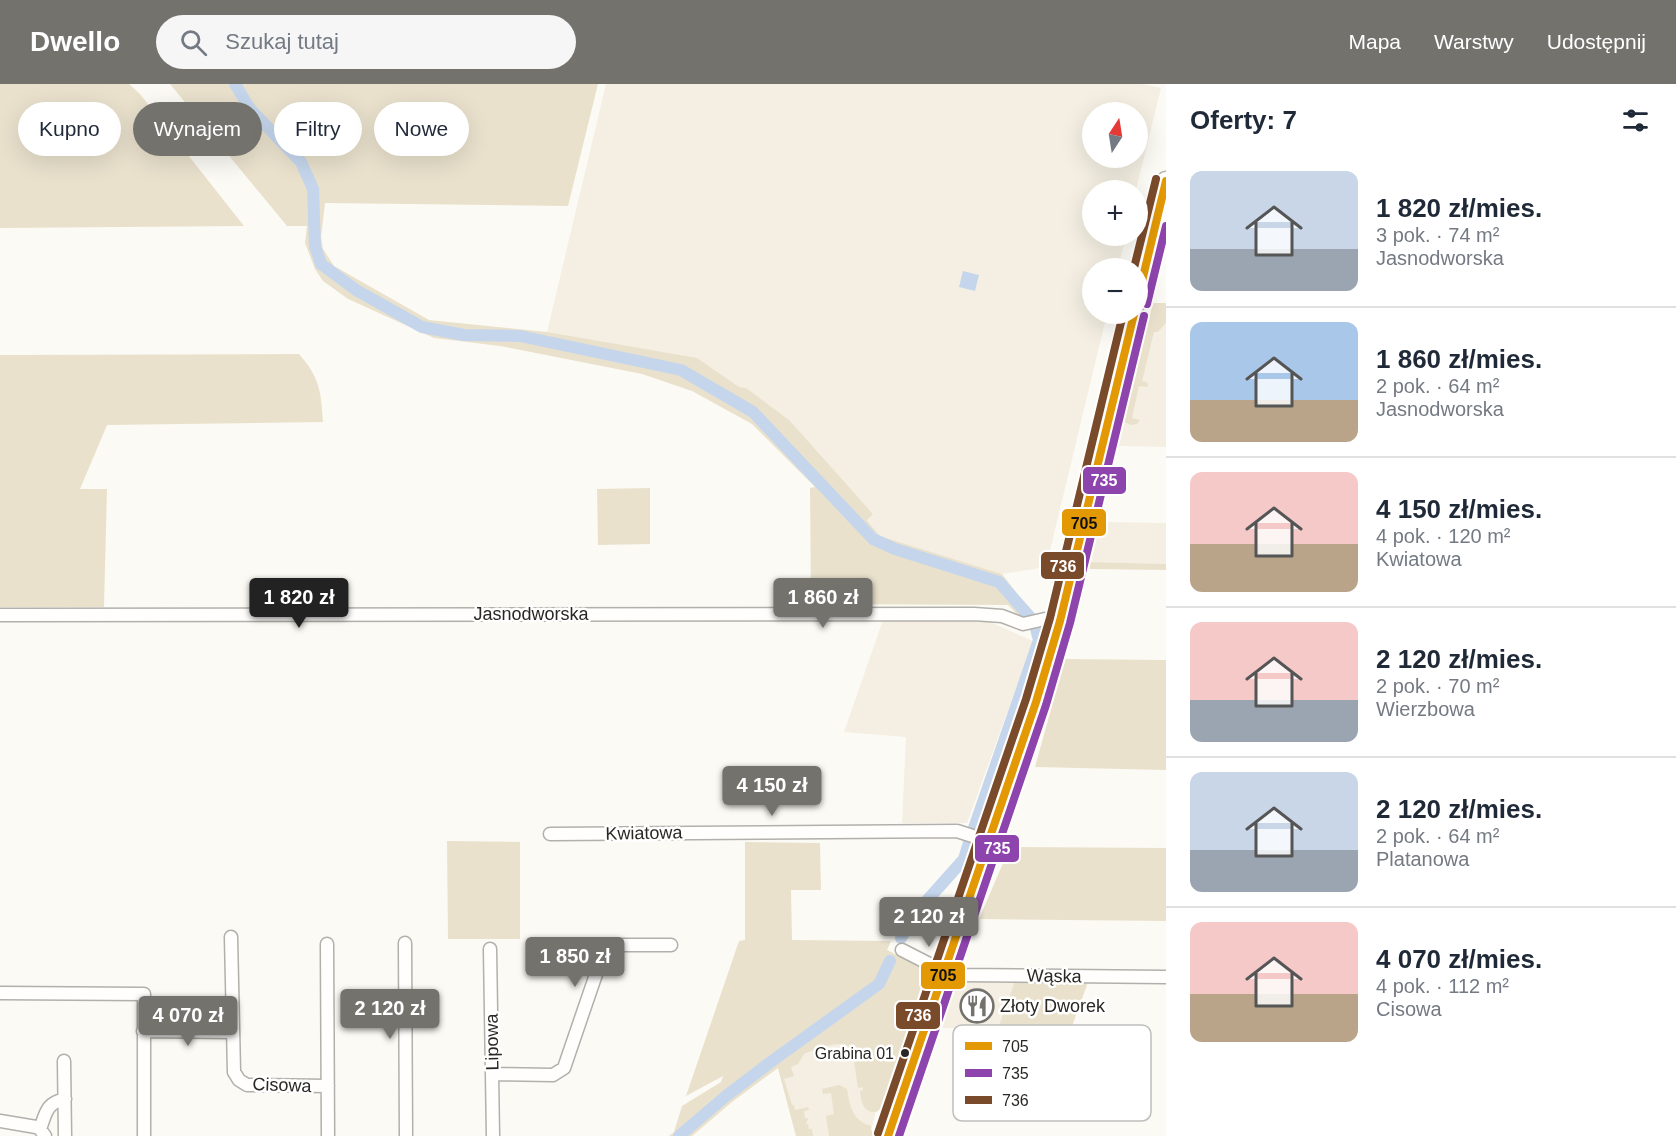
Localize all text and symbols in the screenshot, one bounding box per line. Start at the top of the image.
search box [156,15,576,69]
text: Dwello [30,26,120,57]
icon: search [177,26,210,59]
text: Szukaj tutaj [225,29,339,54]
text: Mapa [1349,30,1401,53]
text: Warstwy [1434,30,1514,53]
text: Udostępnij [1547,30,1646,53]
chip: Kupno [18,102,121,156]
chip: Wynajem [133,102,262,156]
chip: Filtry [274,102,362,156]
chip: Nowe [374,102,469,156]
north arrow [1082,102,1148,168]
map controls [1082,102,1148,324]
icon: filters [1619,104,1652,137]
text: Oferty: 7 [1190,105,1297,135]
button: + [1082,180,1148,246]
text: 1 820 zł/mies. [1376,193,1542,223]
icon: home [1238,195,1310,267]
text: 3 pok. · 74 m² [1376,224,1499,246]
text: Jasnodworska [1376,247,1504,269]
button: − [1082,258,1148,324]
text: 1 860 zł/mies. [1376,344,1542,374]
icon: home [1238,346,1310,418]
text: 2 pok. · 64 m² [1376,375,1499,397]
text: Jasnodworska [1376,398,1504,420]
line badge: 735 [1082,466,1127,495]
text: 735 [1091,472,1117,489]
text: 4 150 zł/mies. [1376,494,1542,524]
icon: home [1238,496,1310,568]
line badge: 705 [1061,508,1107,537]
text: 705 [1071,515,1097,532]
text: 4 pok. · 120 m² [1376,525,1511,547]
text: Kwiatowa [1376,548,1462,570]
line badge: 736 [1040,551,1085,580]
text: 736 [1050,558,1076,575]
pin: 1 820 zł [237,578,361,629]
pin: 1 860 zł [761,578,885,629]
text: 1 820 zł [263,586,335,608]
text: 1 860 zł [787,586,859,608]
street label: Jasnodworska [473,604,590,624]
text: 2 120 zł/mies. [1376,644,1542,674]
icon: home [1238,646,1310,718]
text: 2 pok. · 70 m² [1376,675,1499,697]
text: Wierzbowa [1376,698,1475,720]
pin: 4 150 zł [710,766,834,817]
text: 4 150 zł [736,774,808,796]
text: 2 120 zł/mies. [1376,794,1542,824]
icon: home [1238,796,1310,868]
street label: Kwiatowa [605,822,684,844]
text: 2 pok. · 64 m² [1376,825,1499,847]
line badge: 735 [974,834,1020,863]
text: 735 [984,840,1010,857]
text: Platanowa [1376,848,1469,870]
pin: 2 120 zł [867,897,991,948]
text: 2 120 zł [893,905,965,927]
pin: 1 850 zł [513,937,637,988]
text: 4 070 zł/mies. [1376,944,1542,974]
text: 1 850 zł [539,945,611,967]
icon: home [1238,946,1310,1018]
line badge: 705 [920,961,966,990]
street label: Wąska [1026,966,1083,986]
text: 705 [930,967,956,984]
text: 4 pok. · 112 m² [1376,975,1509,997]
restaurant icon: Złoty Dworek [959,988,995,1024]
pin: 2 120 zł [328,989,452,1040]
pin: 4 070 zł [126,996,250,1047]
place label: Złoty Dworek [1000,996,1106,1016]
text: 2 120 zł [354,997,426,1019]
text: Cisowa [1376,998,1442,1020]
line badge: 736 [895,1001,941,1030]
text: 4 070 zł [152,1004,224,1026]
text: 736 [905,1007,931,1024]
street label: Lipowa [481,1012,502,1071]
legend [953,1025,1151,1121]
text: 705 [1002,1038,1029,1055]
place label: Grabina 01 [815,1045,894,1062]
marker: Grabina 01 [899,1047,911,1059]
text: 735 [1002,1065,1029,1082]
street label: Cisowa [252,1074,313,1096]
text: 736 [1002,1092,1029,1109]

